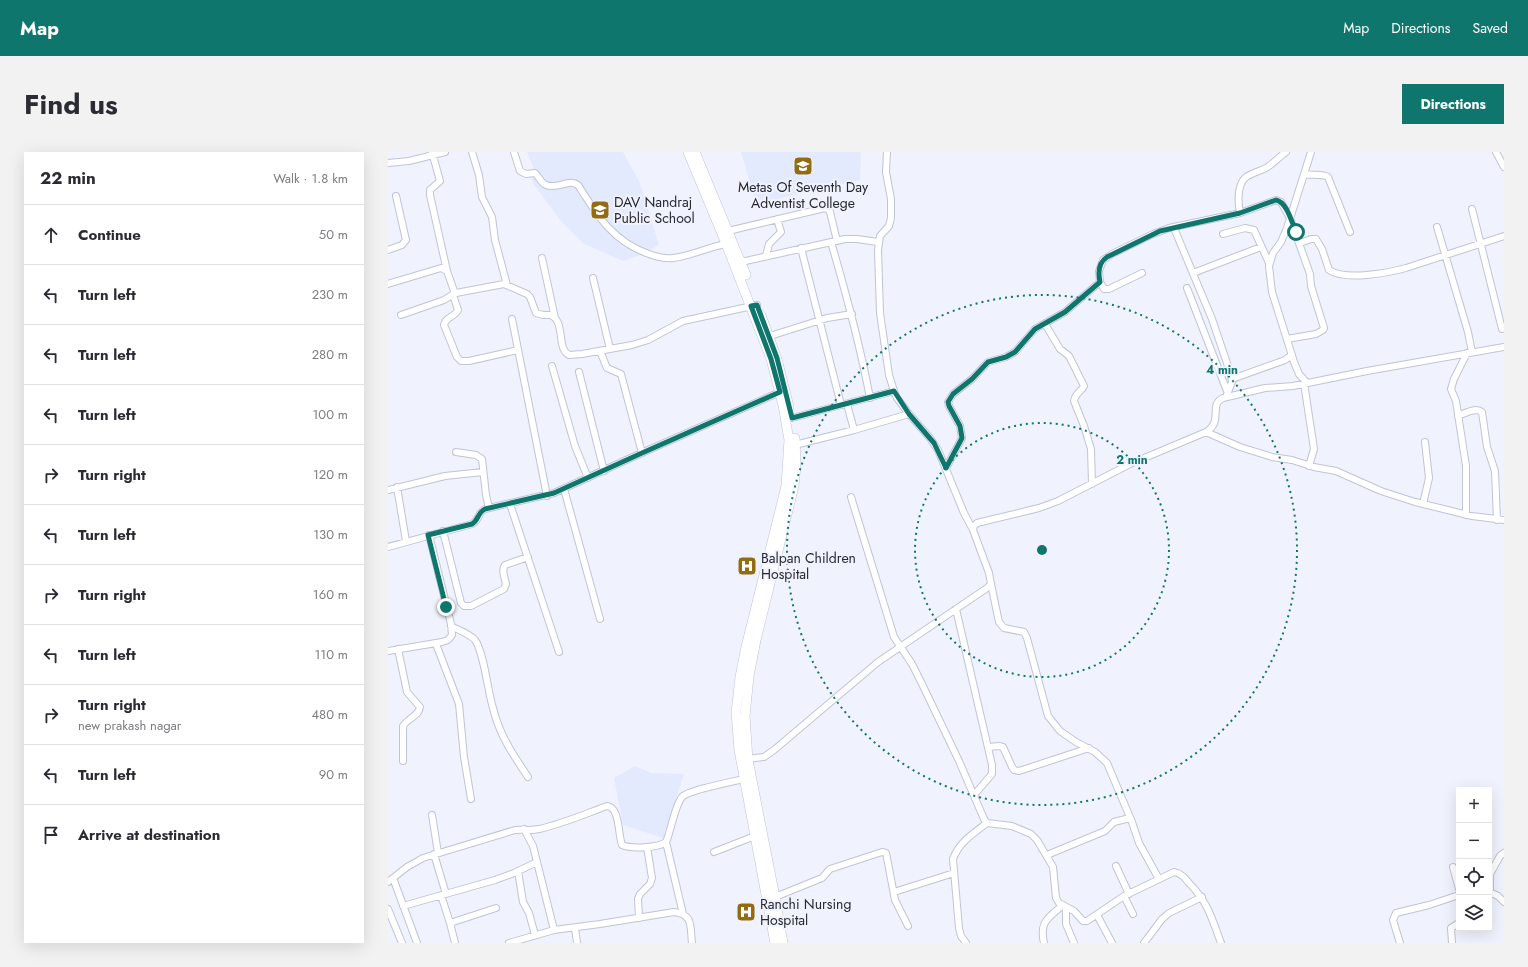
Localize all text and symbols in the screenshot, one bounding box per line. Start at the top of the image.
text: Map [20,15,59,42]
text: Map [1343,18,1369,38]
text: Directions [1391,18,1451,38]
text: Saved [1473,18,1508,38]
text: Find us [24,84,118,125]
button: Directions [1402,84,1504,124]
school or university icon: Metas Of Seventh Day Adventist College [792,155,814,177]
text: 22 min [40,166,96,190]
text: Walk · 1.8 km [273,169,348,188]
place label: Metas Of Seventh Day Adventist College [738,177,869,213]
place label: DAV Nandraj Public School [614,192,695,228]
school or university icon: DAV Nandraj Public School [589,199,611,221]
route start [1287,223,1305,241]
icon: ahead [40,224,62,246]
text: Continue [78,224,141,246]
text: 50 m [319,225,348,244]
icon: left [40,284,62,306]
text: Turn left [78,284,136,306]
text: 230 m [312,285,348,304]
icon: left [40,344,62,366]
text: Turn left [78,344,136,366]
text: 280 m [312,345,348,364]
text: 4 min [1206,361,1238,379]
icon: left [40,404,62,426]
text: Turn left [78,404,136,426]
text: 100 m [313,405,348,424]
text: 2 min [1116,451,1148,469]
icon: right [40,464,62,486]
text: Turn right [78,464,146,486]
text: 120 m [313,465,348,484]
icon: left [40,524,62,546]
text: Turn left [78,524,136,546]
text: 130 m [313,525,348,544]
centre of rings [1035,543,1049,557]
place label: Balpan Children Hospital [761,548,856,584]
hospital icon: Balpan Children Hospital [736,555,758,577]
icon: right [40,584,62,606]
text: Turn right [78,584,146,606]
text: 160 m [313,585,348,604]
route end [437,598,455,616]
icon: left [40,644,62,666]
text: Turn left [78,644,136,666]
text: 110 m [314,645,348,664]
text: Turn right [78,694,146,716]
icon: right [40,704,62,726]
text: 480 m [311,705,348,724]
text: new prakash nagar [78,716,181,735]
icon: left [40,764,62,786]
text: Turn left [78,764,136,786]
text: 90 m [319,765,348,784]
map controls [1456,787,1492,931]
button: + [1456,787,1492,823]
button: − [1456,823,1492,859]
icon: arrive [40,824,62,846]
text: Arrive at destination [78,824,220,846]
button: locate [1456,859,1492,895]
place label: Ranchi Nursing Hospital [760,894,851,930]
button: layers [1456,895,1492,931]
hospital icon: Ranchi Nursing Hospital [735,901,757,923]

